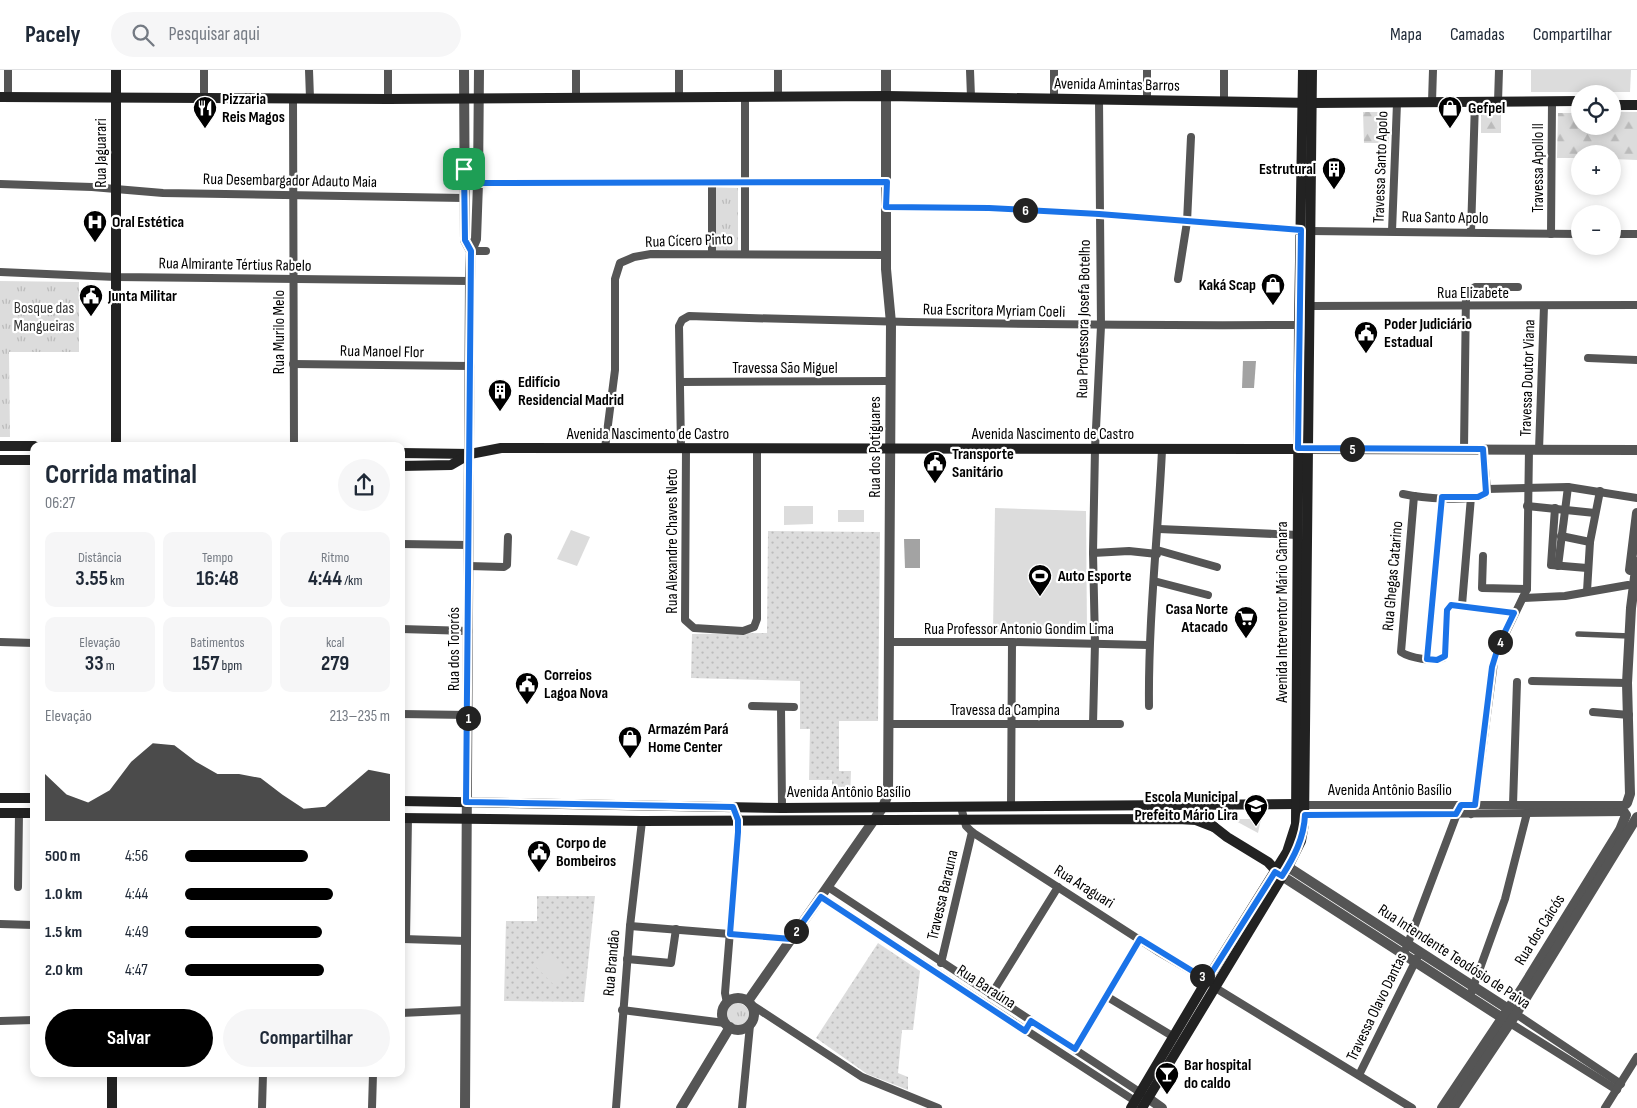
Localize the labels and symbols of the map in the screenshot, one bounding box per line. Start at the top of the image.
street label: Avenida Amintas Barros [1053,74,1180,96]
place label: Pizzaria Reis Magos [222,90,285,127]
restaurant icon: Pizzaria Reis Magos [192,95,218,129]
shop icon: Gefpel [1437,95,1463,129]
place label: Gefpel [1468,99,1505,118]
street label: Travessa Santo Apolo [1370,111,1392,223]
street label: Rua Jaguarari [92,118,111,188]
street label: Travessa Apollo ll [1529,123,1548,213]
pin [443,148,485,190]
building icon: Estrutural [1321,156,1347,190]
place label: Estrutural [1259,160,1316,179]
street label: Rua Desembargador Adauto Maia [203,170,377,192]
pin: 6 [1012,198,1038,222]
street label: Rua Santo Apolo [1401,208,1489,228]
hospital icon: Oral Estética [82,209,108,243]
place label: Oral Estética [112,213,184,232]
street label: Rua Cícero Pinto [645,230,733,252]
street label: Rua Professora Josefa Botelho [1073,239,1095,399]
street label: Rua Almirante Tértius Rabelo [158,254,312,276]
shop icon: Kaká Scap [1260,272,1286,306]
place label: Kaká Scap [1199,276,1256,295]
public building icon: Junta Militar [78,283,104,317]
street label: Rua Elizabete [1437,284,1509,303]
place label: Junta Militar [107,287,177,306]
street label: Rua Murilo Melo [270,290,289,374]
park label: Bosque das Mangueiras [13,299,75,336]
street label: Rua Escritora Myriam Coeli [923,300,1065,322]
place label: Poder Judiciário Estadual [1384,315,1472,352]
street label: Travessa Doutor Viana [1516,319,1540,437]
public building icon: Poder Judiciário Estadual [1353,320,1379,354]
street label: Rua Manoel Flor [340,342,425,362]
street label: Travessa São Miguel [732,359,838,378]
place label: Edifício Residencial Madrid [518,373,624,410]
building icon: Edifício Residencial Madrid [487,378,513,412]
street label: Rua dos Potiguares [866,396,885,498]
street label: Avenida Nascimento de Castro [566,425,729,444]
street label: Avenida Nascimento de Castro [971,425,1134,444]
pin: 5 [1340,436,1364,462]
place label: Transporte Sanitário [952,445,1014,482]
public building icon: Transporte Sanitário [922,450,948,484]
street label: Rua Alexandre Chaves Neto [663,468,682,614]
street label: Rua Ghegas Catarino [1379,520,1407,632]
street label: Avenida Interventor Mário Câmara [1273,521,1292,704]
sports icon: Auto Esporte [1027,563,1053,597]
place label: Auto Esporte [1057,567,1132,586]
place label: Casa Norte Atacado [1165,600,1228,637]
supermarket icon: Casa Norte Atacado [1233,605,1259,639]
street label: Rua dos Tororós [445,607,464,691]
street label: Rua Professor Antonio Gondim Lima [924,620,1114,639]
pin: 4 [1488,630,1512,654]
place label: Correios Lagoa Nova [544,666,608,703]
public building icon: Correios Lagoa Nova [514,671,540,705]
street label: Travessa da Campina [950,701,1060,720]
pin: 1 [456,706,480,730]
place label: Armazém Pará Home Center [647,720,729,757]
shop icon: Armazém Pará Home Center [617,725,643,759]
street label: Avenida Antônio Basílio [1327,781,1452,800]
street label: Avenida Antônio Basílio [786,783,911,802]
place label: Escola Municipal Prefeito Mário Lira [1135,788,1238,825]
school or university icon: Escola Municipal Prefeito Mário Lira [1243,793,1269,827]
place label: Corpo de Bombeiros [556,834,616,871]
public building icon: Corpo de Bombeiros [526,839,552,873]
street label: Travessa Barauna [923,848,963,942]
street label: Rua Araguari [1050,861,1118,913]
street label: Rua dos Caicós [1511,891,1569,969]
street label: Rua Intendente Teodósio de Paiva [1374,901,1534,1013]
pin: 2 [784,918,808,944]
street label: Rua Brandâo [600,929,624,997]
street label: Travessa Olavo Dantas [1343,950,1411,1064]
street label: Rua Baraúna [953,961,1019,1013]
pin: 3 [1190,964,1214,988]
place label: Bar hospital do caldo [1184,1056,1251,1093]
bar icon: Bar hospital do caldo [1154,1061,1180,1095]

